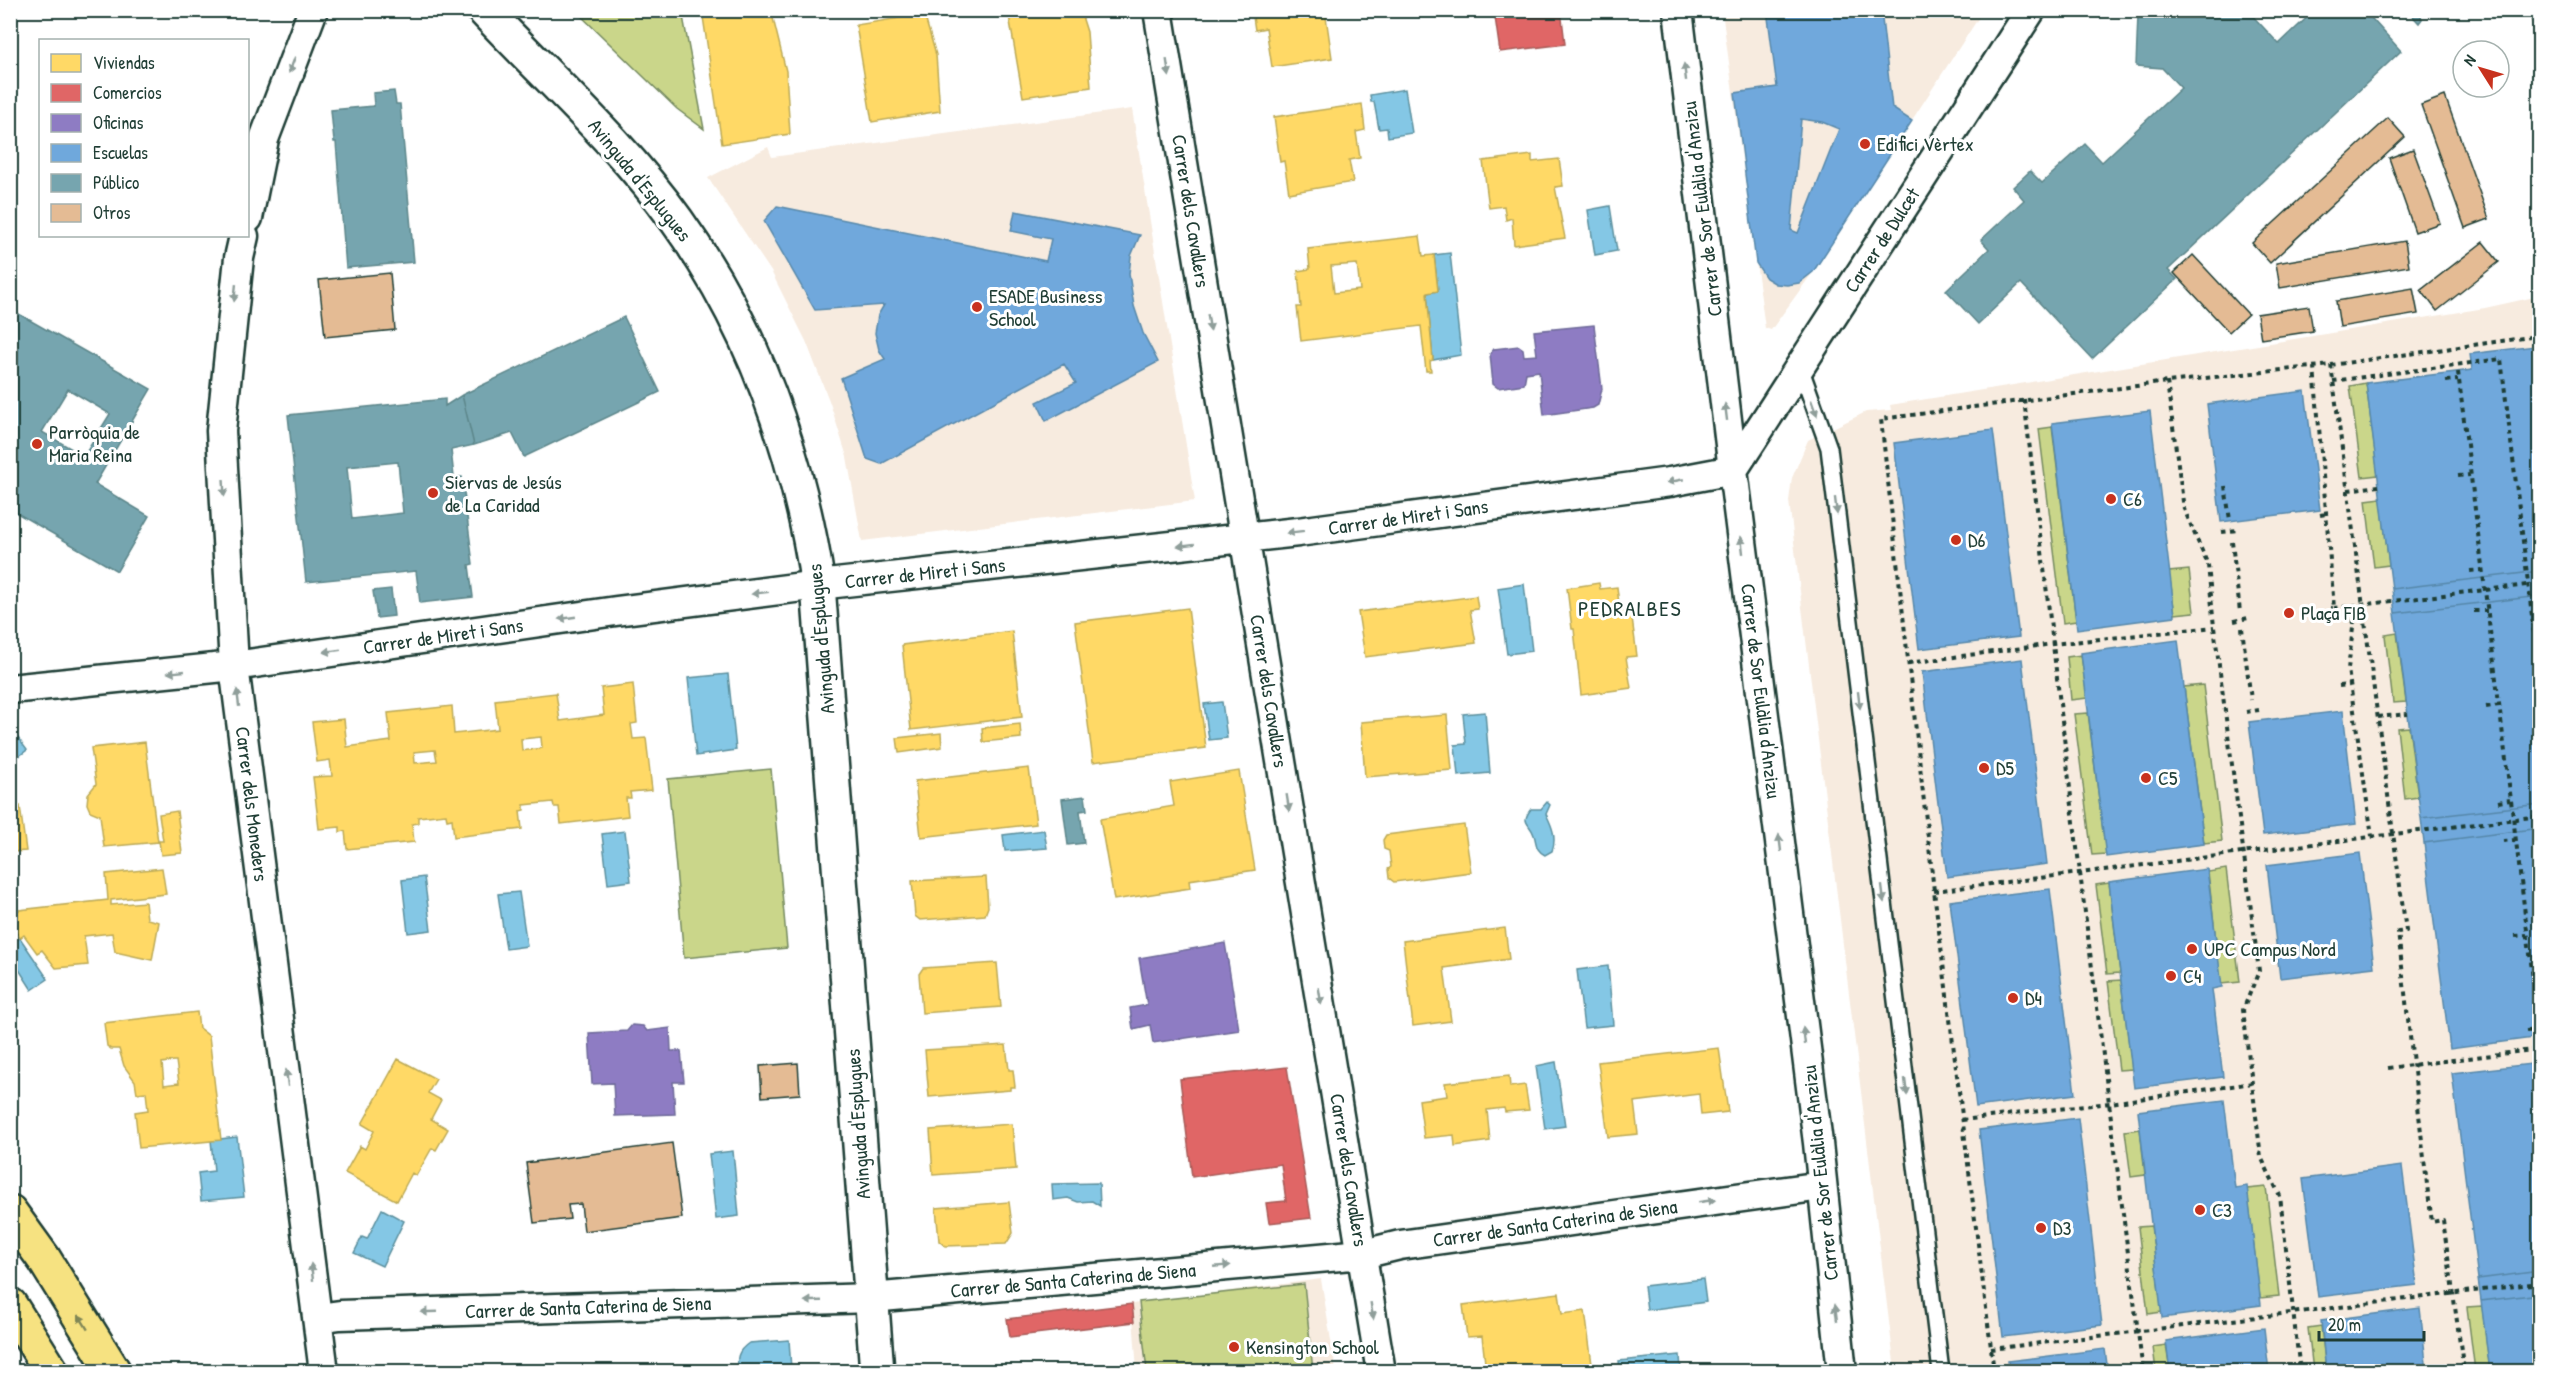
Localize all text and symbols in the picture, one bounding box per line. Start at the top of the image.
legend [39,39,249,237]
north arrow [2451,39,2511,99]
text: Viviendas [93,50,155,75]
text: N [2458,50,2481,70]
one-way arrow [287,56,297,74]
one-way arrow [1163,59,1172,78]
one-way arrow [1681,62,1690,81]
text: Comercios [93,80,162,105]
street label: Carrer de Sor Eulàlia d'Anzizu [1675,100,1728,318]
text: Oficinas [93,110,143,135]
street label: Avinguda d'Esplugues [583,113,698,247]
place label: Edifici Vèrtex [1877,130,1974,157]
street label: Carrer dels Cavallers [1166,133,1217,290]
marker: Edifici Vèrtex [1858,137,1872,151]
text: Escuelas [93,140,148,165]
text: Público [93,170,139,195]
street label: Carrer de Dulcet [1838,181,1926,298]
text: Otros [93,200,130,225]
place label: ESADE Business School [989,282,1103,332]
one-way arrow [230,284,240,303]
marker: ESADE Business School [970,300,984,314]
one-way arrow [1205,314,1214,333]
one-way arrow [1810,399,1820,417]
one-way arrow [1721,402,1731,421]
place label: Parròquia de Maria Reina [49,418,140,468]
marker: Parròquia de Maria Reina [30,437,44,451]
place label: Siervas de Jesús de La Caridad [445,468,562,518]
one-way arrow [1666,477,1685,486]
one-way arrow [220,478,229,497]
place label: C6 [2123,485,2142,512]
marker: Siervas de Jesús de La Caridad [426,486,440,500]
street label: Carrer de Miret i Sans [1326,492,1490,541]
marker: C6 [2104,492,2118,506]
one-way arrow [1831,497,1840,516]
place label: D6 [1968,526,1986,553]
one-way arrow [1285,528,1304,537]
marker: D6 [1949,533,1963,547]
one-way arrow [1738,535,1747,554]
one-way arrow [1177,540,1196,550]
street label: Carrer de Miret i Sans [843,551,1007,594]
street label: Avinguda d'Esplugues [800,563,841,715]
street label: Carrer de Sor Eulàlia d'Anzizu [1735,582,1788,800]
one-way arrow [751,588,770,597]
district label: PEDRALBES [1578,593,1682,623]
place label: Plaça FIB [2301,599,2366,626]
marker: Plaça FIB [2282,606,2296,620]
street label: Carrer de Miret i Sans [361,611,525,660]
one-way arrow [557,613,576,622]
street label: Carrer dels Cavallers [1244,613,1295,770]
one-way arrow [323,647,342,656]
one-way arrow [166,667,185,676]
one-way arrow [233,688,242,707]
one-way arrow [1855,691,1864,710]
street label: Carrer dels Moneders [230,725,275,883]
place label: D5 [1996,754,2015,781]
marker: D5 [1977,761,1991,775]
place label: C5 [2158,764,2178,791]
marker: C5 [2139,771,2153,785]
one-way arrow [1284,794,1293,813]
one-way arrow [1775,833,1785,852]
one-way arrow [1878,884,1888,903]
place label: UPC Campus Nord [2204,935,2336,962]
marker: UPC Campus Nord [2185,942,2199,956]
place label: C4 [2183,962,2201,989]
marker: C4 [2164,969,2178,983]
place label: D4 [2025,984,2042,1011]
one-way arrow [1316,986,1325,1005]
marker: D4 [2006,991,2020,1005]
one-way arrow [1800,1027,1809,1046]
street label: Avinguda d'Esplugues [839,1048,876,1200]
street label: Carrer de Sor Eulàlia d'Anzizu [1795,1064,1844,1282]
one-way arrow [282,1069,292,1088]
one-way arrow [1902,1078,1911,1097]
street label: Carrer dels Cavallers [1324,1092,1375,1249]
street label: Carrer de Santa Caterina de Siena [1431,1192,1679,1253]
place label: C3 [2212,1196,2232,1223]
one-way arrow [1697,1197,1716,1206]
marker: C3 [2193,1203,2207,1217]
place label: D3 [2053,1214,2072,1241]
marker: D3 [2034,1221,2048,1235]
street label: Carrer de Santa Caterina de Siena [949,1255,1197,1304]
one-way arrow [1213,1261,1232,1271]
one-way arrow [308,1262,317,1281]
street label: Carrer de Santa Caterina de Siena [464,1289,712,1324]
one-way arrow [804,1296,823,1305]
one-way arrow [1367,1302,1376,1321]
one-way arrow [1831,1304,1840,1323]
scale bar [2319,1304,2424,1342]
one-way arrow [420,1308,439,1317]
text: 20 m [2328,1312,2361,1337]
one-way arrow [78,1314,89,1330]
place label: Kensington School [1246,1333,1380,1360]
marker: Kensington School [1227,1340,1241,1354]

